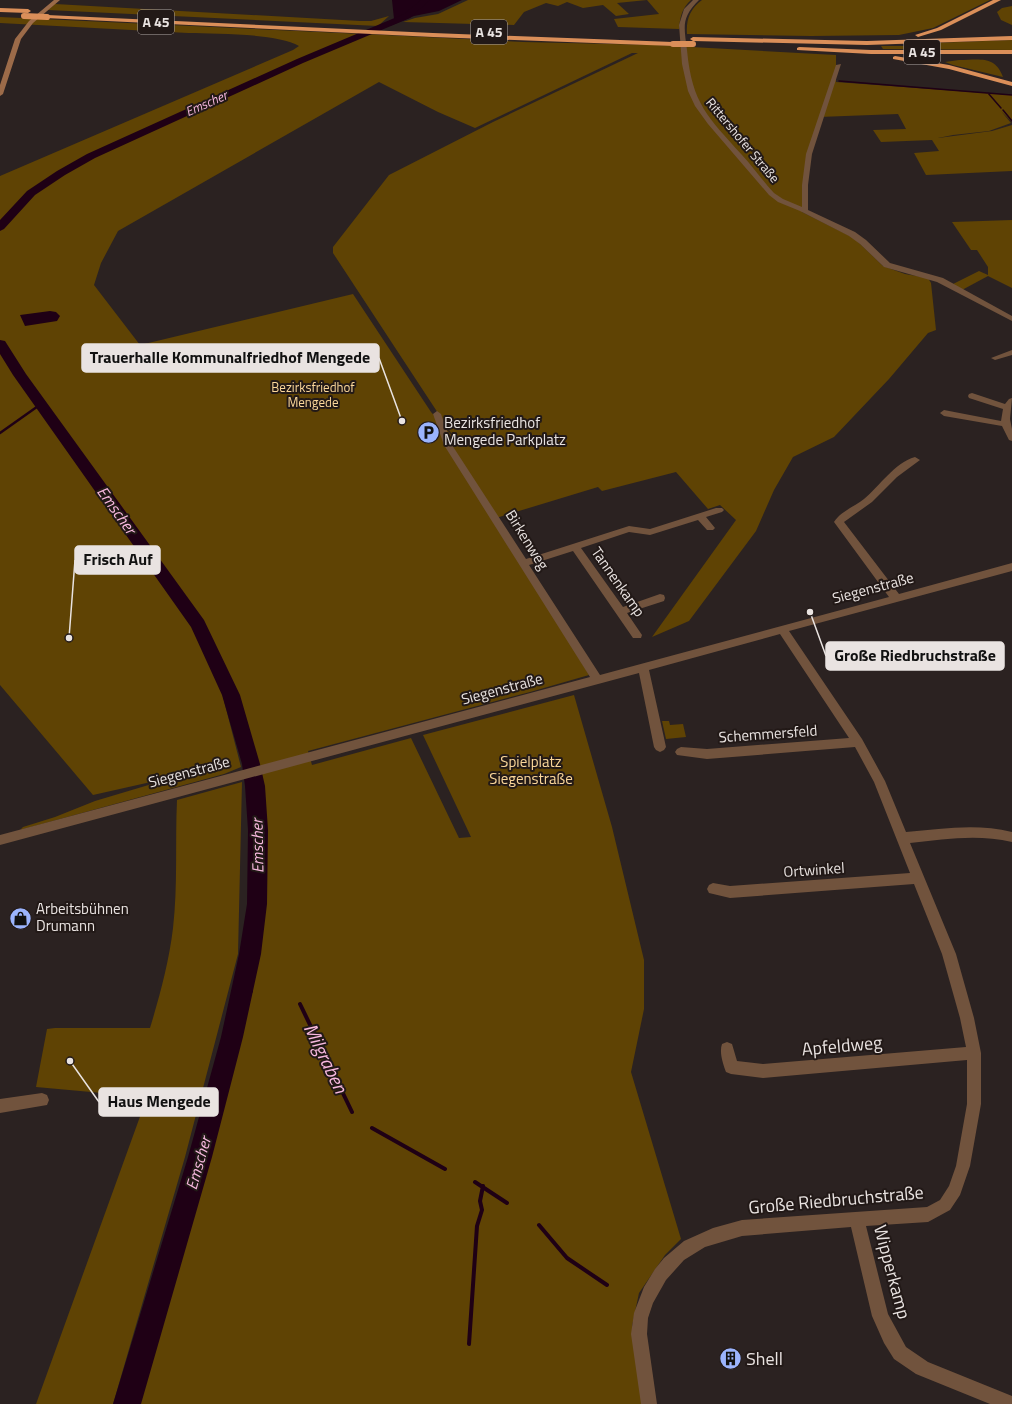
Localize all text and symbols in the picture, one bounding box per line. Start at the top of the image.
road number: A 45 [138,10,174,34]
road number: A 45 [471,20,507,44]
road number: A 45 [904,40,940,64]
water label: Emscher [182,84,232,121]
street label: Rittershofer Straße [701,93,785,187]
callout: Trauerhalle Kommunalfriedhof Mengede [82,344,379,372]
text: Trauerhalle Kommunalfriedhof Mengede [90,345,370,369]
park label: Bezirksfriedhof Mengede [271,377,355,412]
place label: Bezirksfriedhof Mengede Parkplatz [444,411,566,451]
parking icon: Bezirksfriedhof Mengede Parkplatz [416,419,442,445]
water label: Emscher [91,481,144,541]
street label: Birkenweg [500,505,555,574]
street label: Tannenkamp [586,542,651,622]
callout: Frisch Auf [75,546,160,574]
text: Frisch Auf [83,547,153,571]
street label: Siegenstraße [830,566,916,609]
callout: Große Riedbruchstraße [826,642,1004,670]
text: Große Riedbruchstraße [834,643,996,667]
street label: Siegenstraße [459,667,545,710]
street label: Schemmersfeld [718,719,818,748]
street label: Siegenstraße [146,750,232,793]
park label: Spielplatz Siegenstraße [489,750,573,790]
water label: Emscher [244,817,269,873]
street label: Ortwinkel [783,856,845,883]
place label: Arbeitsbühnen Drumann [36,897,129,937]
shop icon: Arbeitsbühnen Drumann [7,905,33,931]
water label: Milgraben [297,1018,356,1098]
street label: Apfeldweg [801,1029,883,1062]
callout: Haus Mengede [99,1088,218,1116]
text: Haus Mengede [107,1089,211,1113]
water label: Emscher [179,1132,218,1192]
street label: Große Riedbruchstraße [747,1178,925,1221]
street label: Wipperkamp [867,1222,918,1322]
place label: Shell [746,1345,783,1372]
building icon: Shell [717,1346,743,1372]

